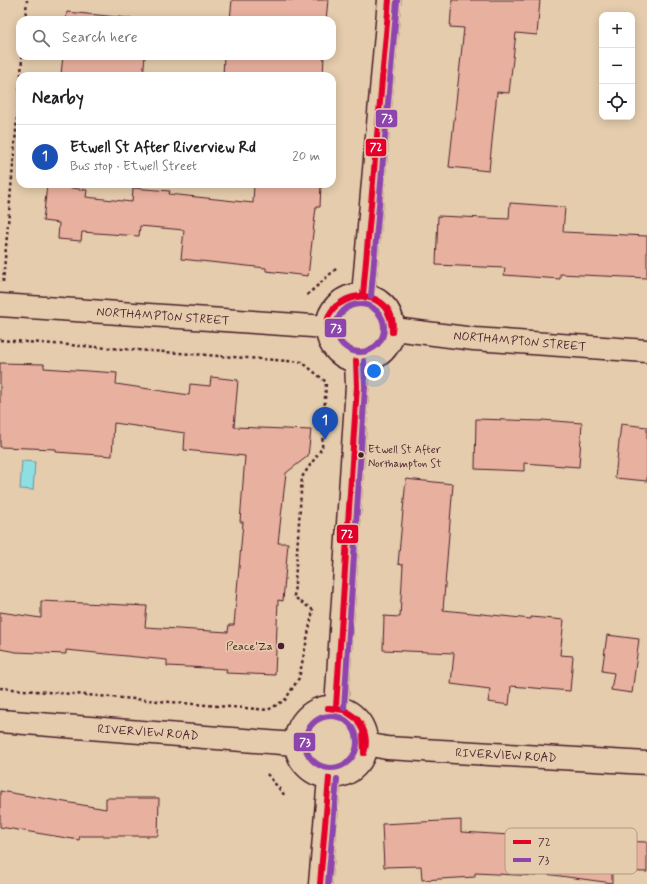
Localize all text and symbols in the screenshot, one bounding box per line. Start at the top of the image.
map controls [599,12,635,120]
button: + [599,12,635,48]
search box [16,16,336,60]
icon: search [30,27,52,49]
text: Search here [62,28,138,48]
button: − [599,48,635,84]
button: locate [599,84,635,120]
text: Nearby [32,87,84,109]
line badge: 73 [375,109,398,128]
text: 73 [381,112,393,126]
text: Etwell St After Riverview Rd [70,138,256,158]
line badge: 72 [365,138,387,157]
text: 72 [370,141,382,155]
text: 1 [42,148,48,165]
text: 20 m [292,148,320,165]
text: Bus stop · Etwell Street [70,158,197,175]
street label: NORTHAMPTON STREET [96,304,230,330]
line badge: 73 [324,318,347,338]
text: 73 [330,322,342,336]
street label: NORTHAMPTON STREET [453,328,587,356]
your location [364,361,384,381]
pin: 1 [312,407,338,440]
place label: Etwell St After Northampton St [368,443,442,471]
marker: Etwell St After Northampton St [356,450,366,460]
line badge: 72 [336,524,359,544]
text: 72 [341,528,353,542]
place label: Peace'Za [226,639,273,655]
marker: Peace'Za [276,641,286,651]
street label: RIVERVIEW ROAD [97,721,199,745]
line badge: 73 [293,732,316,752]
text: 73 [299,736,311,750]
street label: RIVERVIEW ROAD [455,745,557,767]
legend [505,828,637,874]
text: 72 [538,836,551,850]
text: 73 [538,854,550,868]

